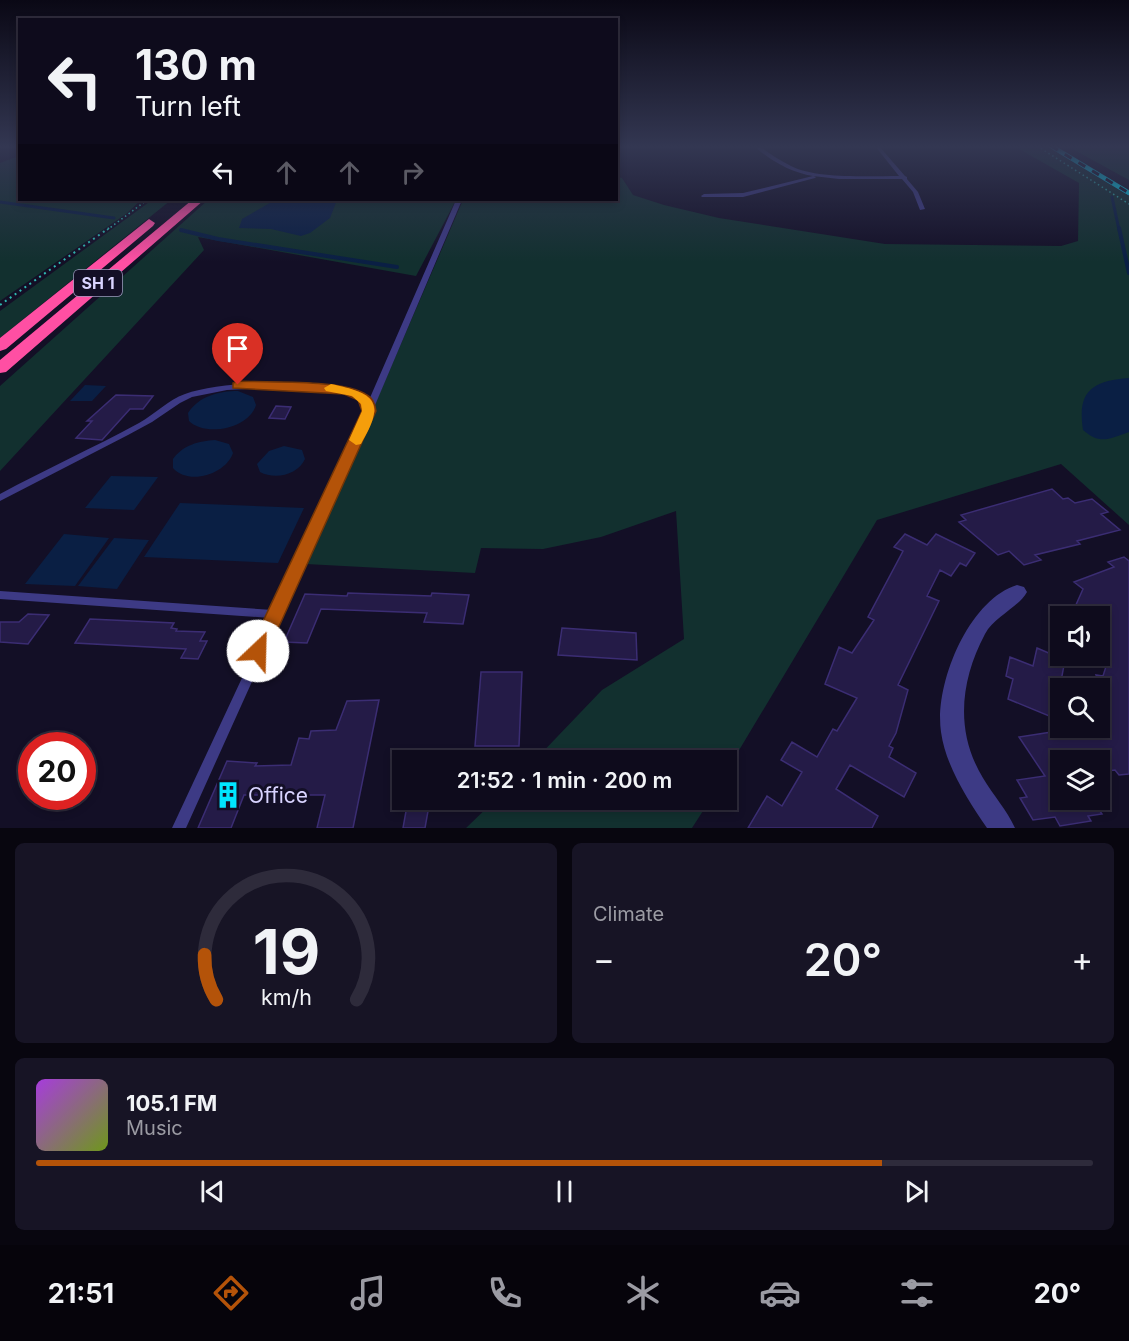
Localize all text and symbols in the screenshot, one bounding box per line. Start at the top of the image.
text: 130 m [135,39,257,90]
icon: left [36,42,114,120]
text: Turn left [135,90,241,123]
icon: left [207,156,240,189]
icon: ahead [270,156,303,189]
icon: ahead [333,156,366,189]
icon: right [396,156,429,189]
road number: SH 1 [74,270,122,296]
pin [212,323,263,385]
icon: arrive [221,332,254,365]
map controls [1050,606,1110,810]
button: sound [1050,606,1110,666]
position arrow [226,619,290,683]
button: search [1050,678,1110,738]
speed limit sign: 20 [18,732,96,810]
button: layers [1050,750,1110,810]
text: 21:52 · 1 min · 200 m [457,767,672,793]
building icon: Office [213,780,243,810]
place label: Office [248,783,308,808]
text: Climate [593,902,664,926]
text: 19 [252,914,320,989]
text: 20° [804,932,882,987]
text: − [593,939,615,979]
text: + [1071,939,1093,979]
text: km/h [261,984,311,1010]
text: 105.1 FM [126,1090,217,1116]
text: Music [126,1116,183,1140]
icon: previous [196,1175,229,1208]
icon: pause [548,1175,581,1208]
icon: next [900,1175,933,1208]
icon: directions [210,1272,252,1314]
icon: music [347,1272,389,1314]
icon: phone [484,1272,526,1314]
icon: climate [622,1272,664,1314]
icon: car [759,1272,801,1314]
icon: filters [896,1272,938,1314]
text: 21:51 [48,1277,114,1310]
text: 20° [1034,1277,1081,1310]

